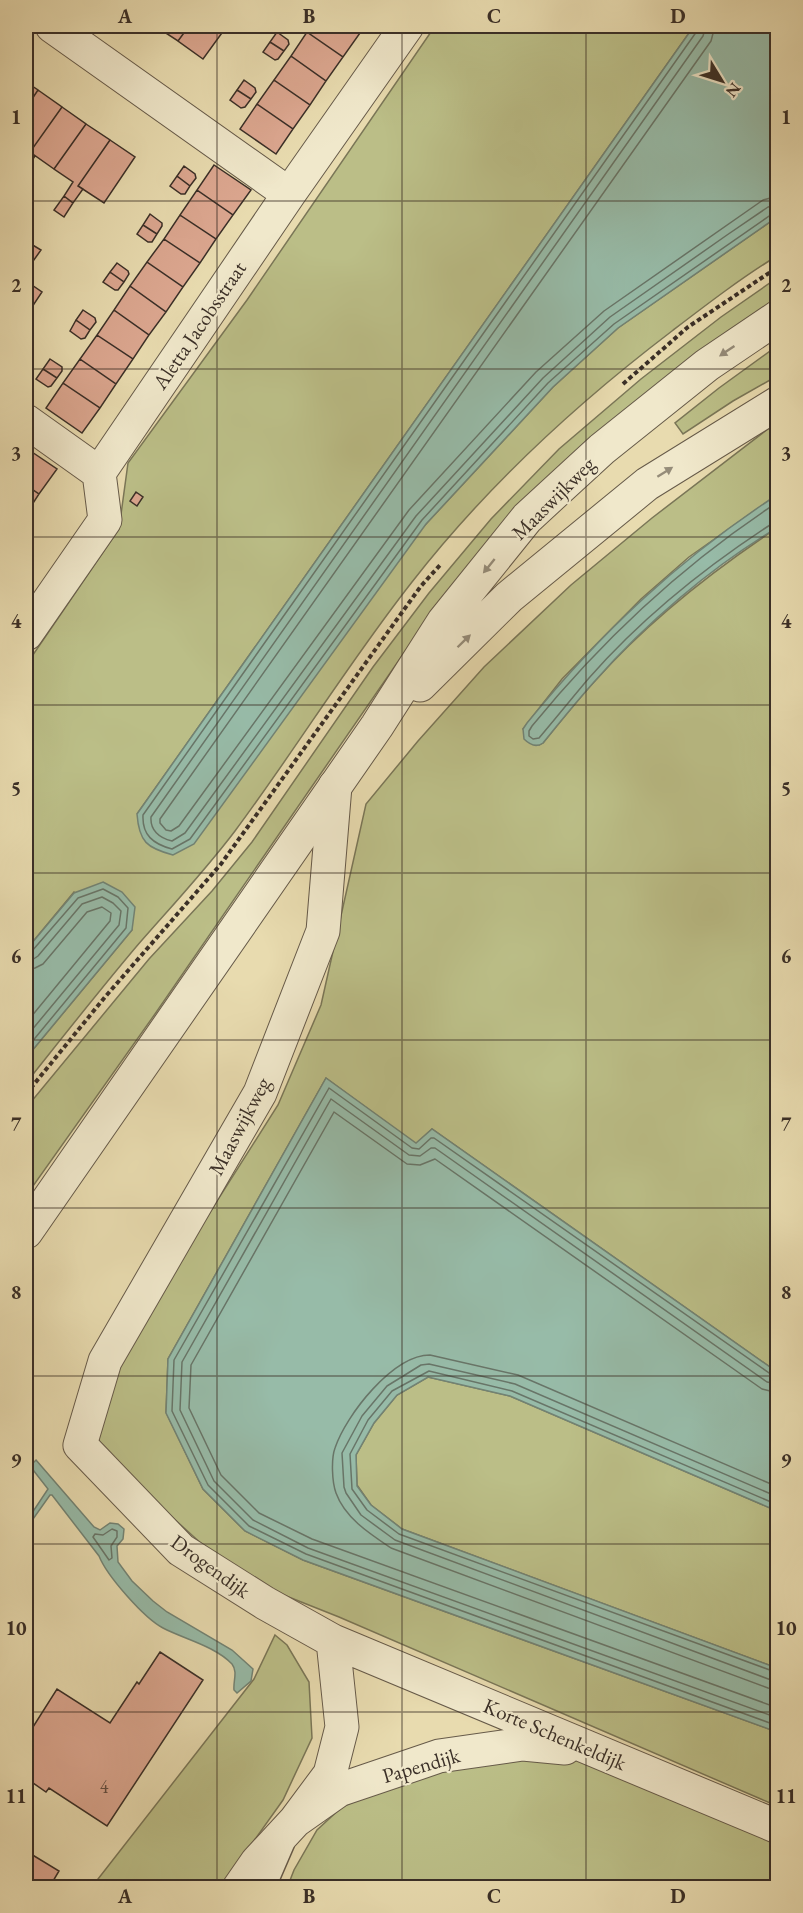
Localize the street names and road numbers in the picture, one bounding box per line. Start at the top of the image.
street label: Aletta Jacobsstraat [146,255,252,395]
street label: Maaswijkweg [505,450,601,546]
street label: Maaswijkweg [202,1072,277,1180]
street label: Drogendijk [166,1528,257,1605]
street label: Korte Schenkeldijk [480,1692,632,1777]
street label: Papendijk [379,1741,464,1789]

